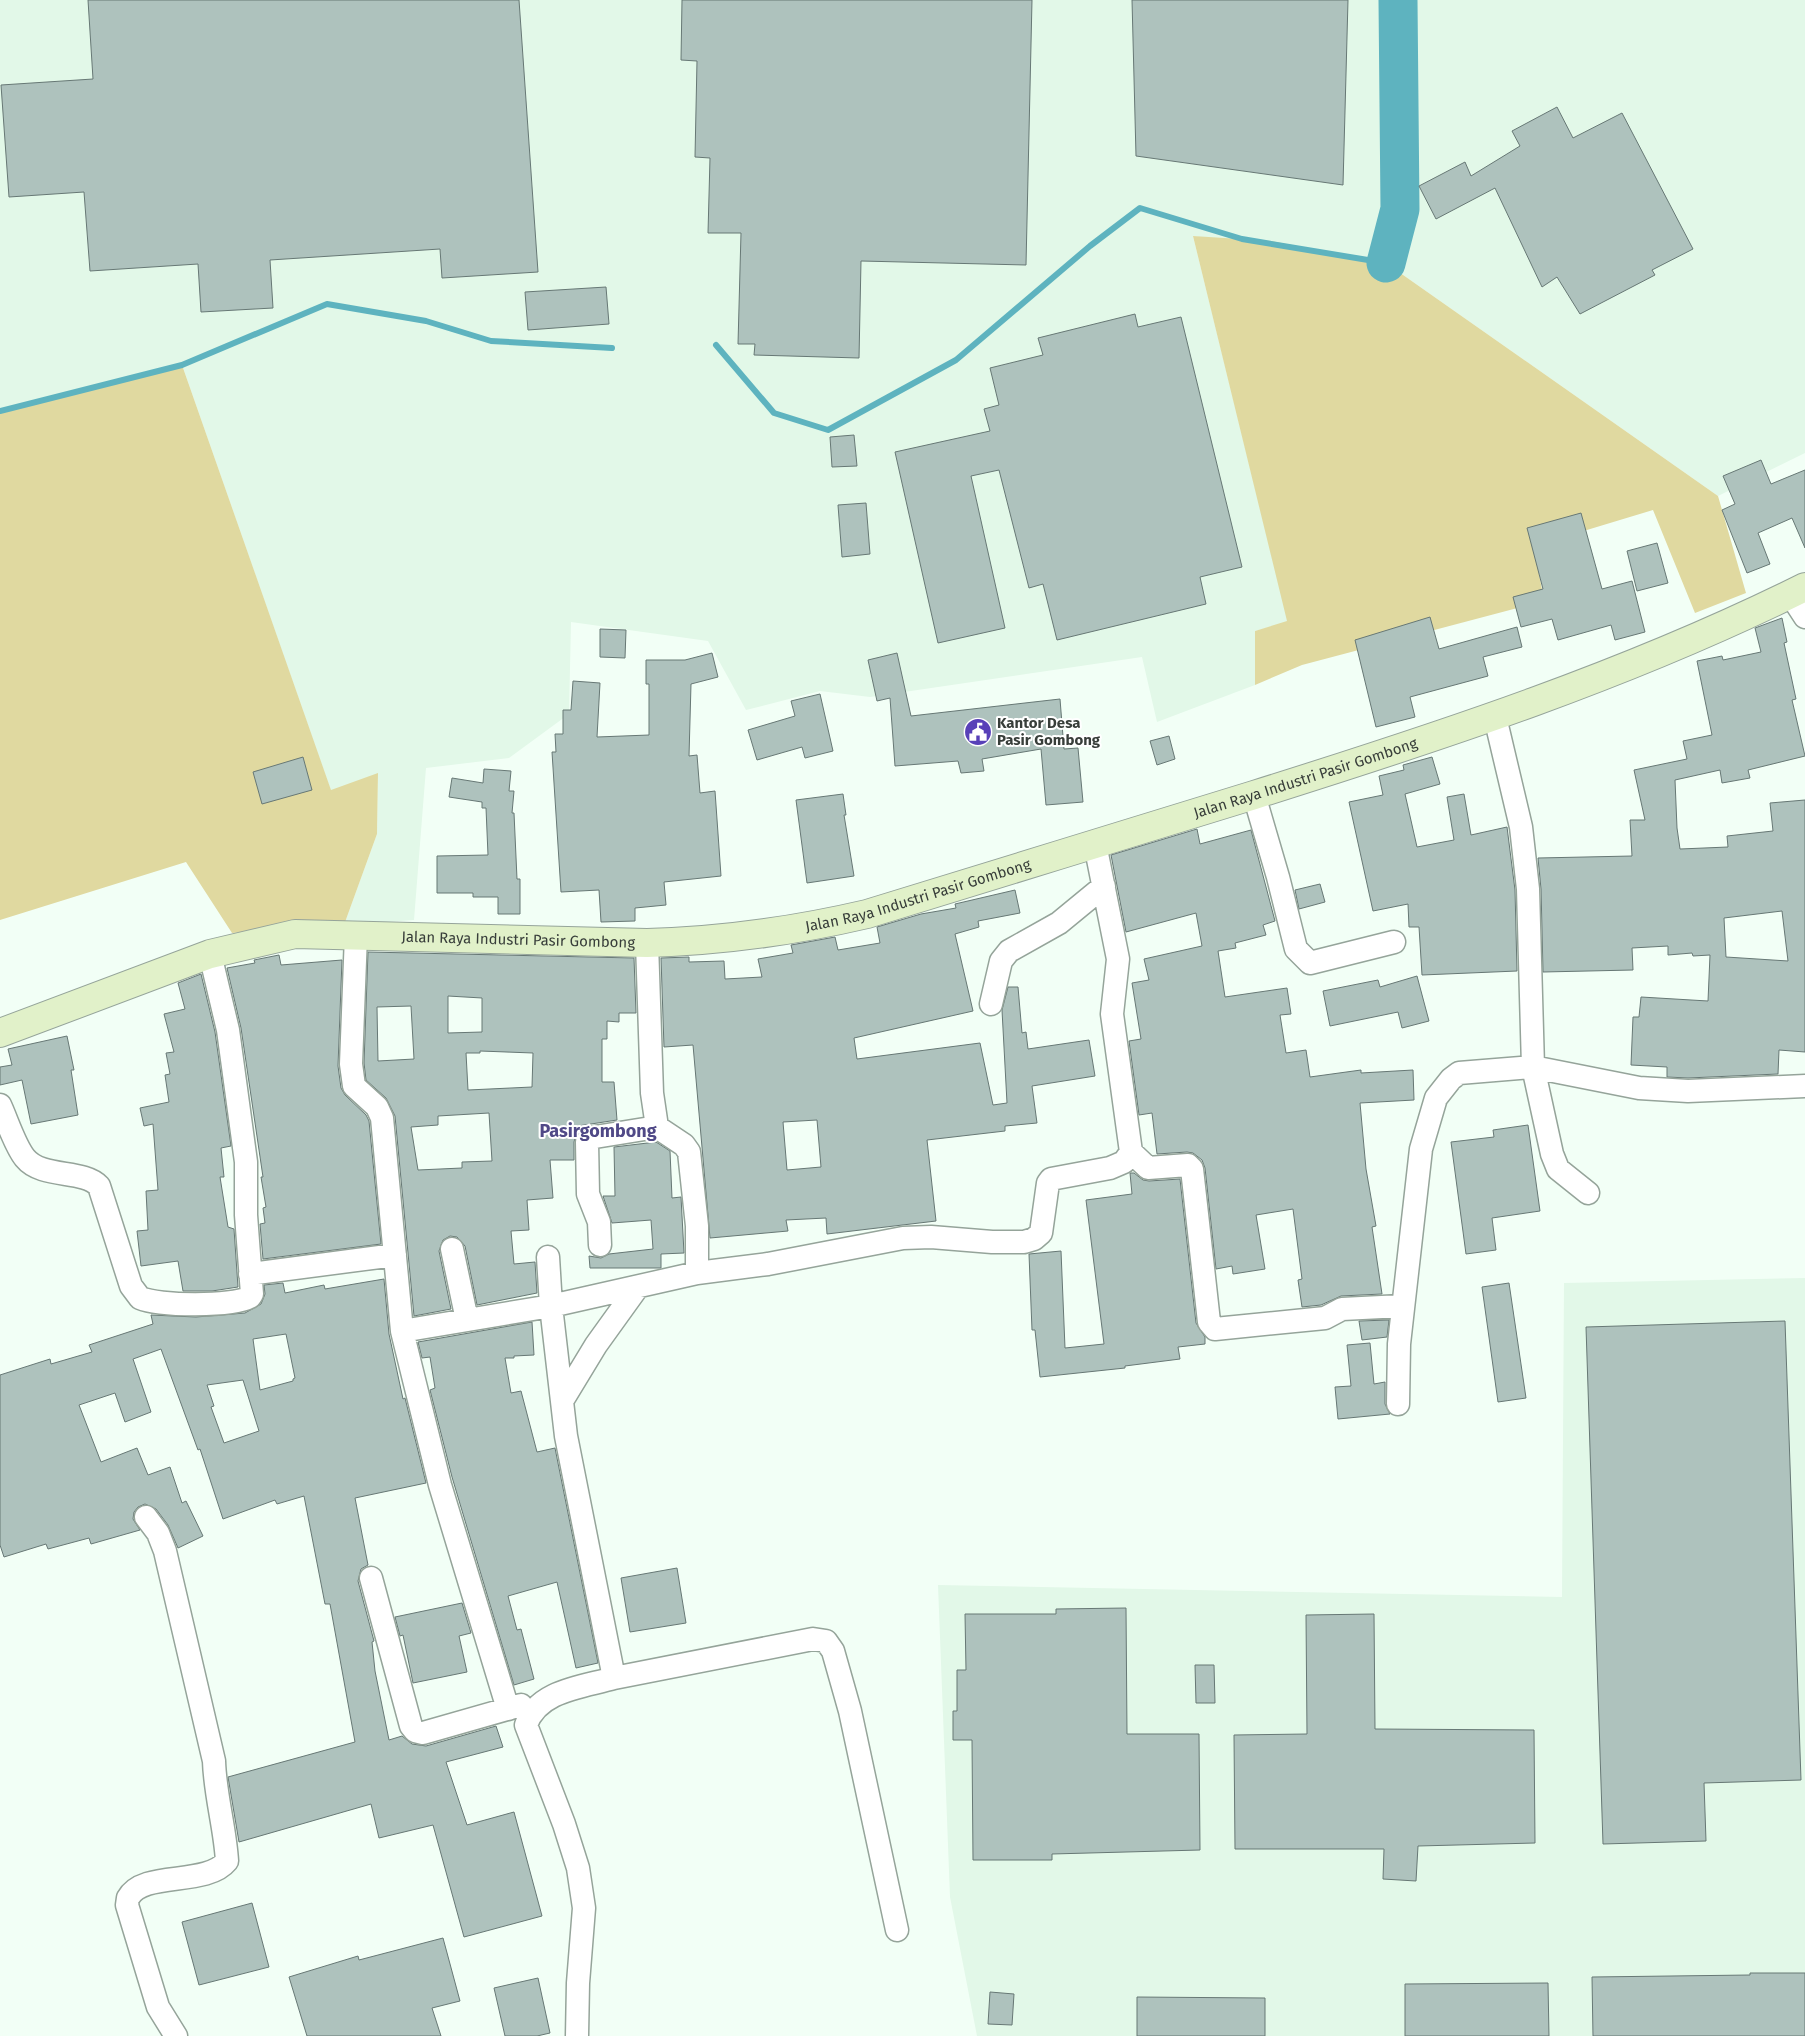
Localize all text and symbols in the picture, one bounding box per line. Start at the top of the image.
place label: Kantor Desa Pasir Gombong [997,714,1101,749]
public building icon: Kantor Desa Pasir Gombong [963,717,993,747]
street label: Jalan Raya Industri Pasir Gombong [1191,734,1420,822]
street label: Jalan Raya Industri Pasir Gombong [804,855,1033,936]
street label: Jalan Raya Industri Pasir Gombong [401,928,636,952]
district label: Pasirgombong [539,1120,657,1142]

